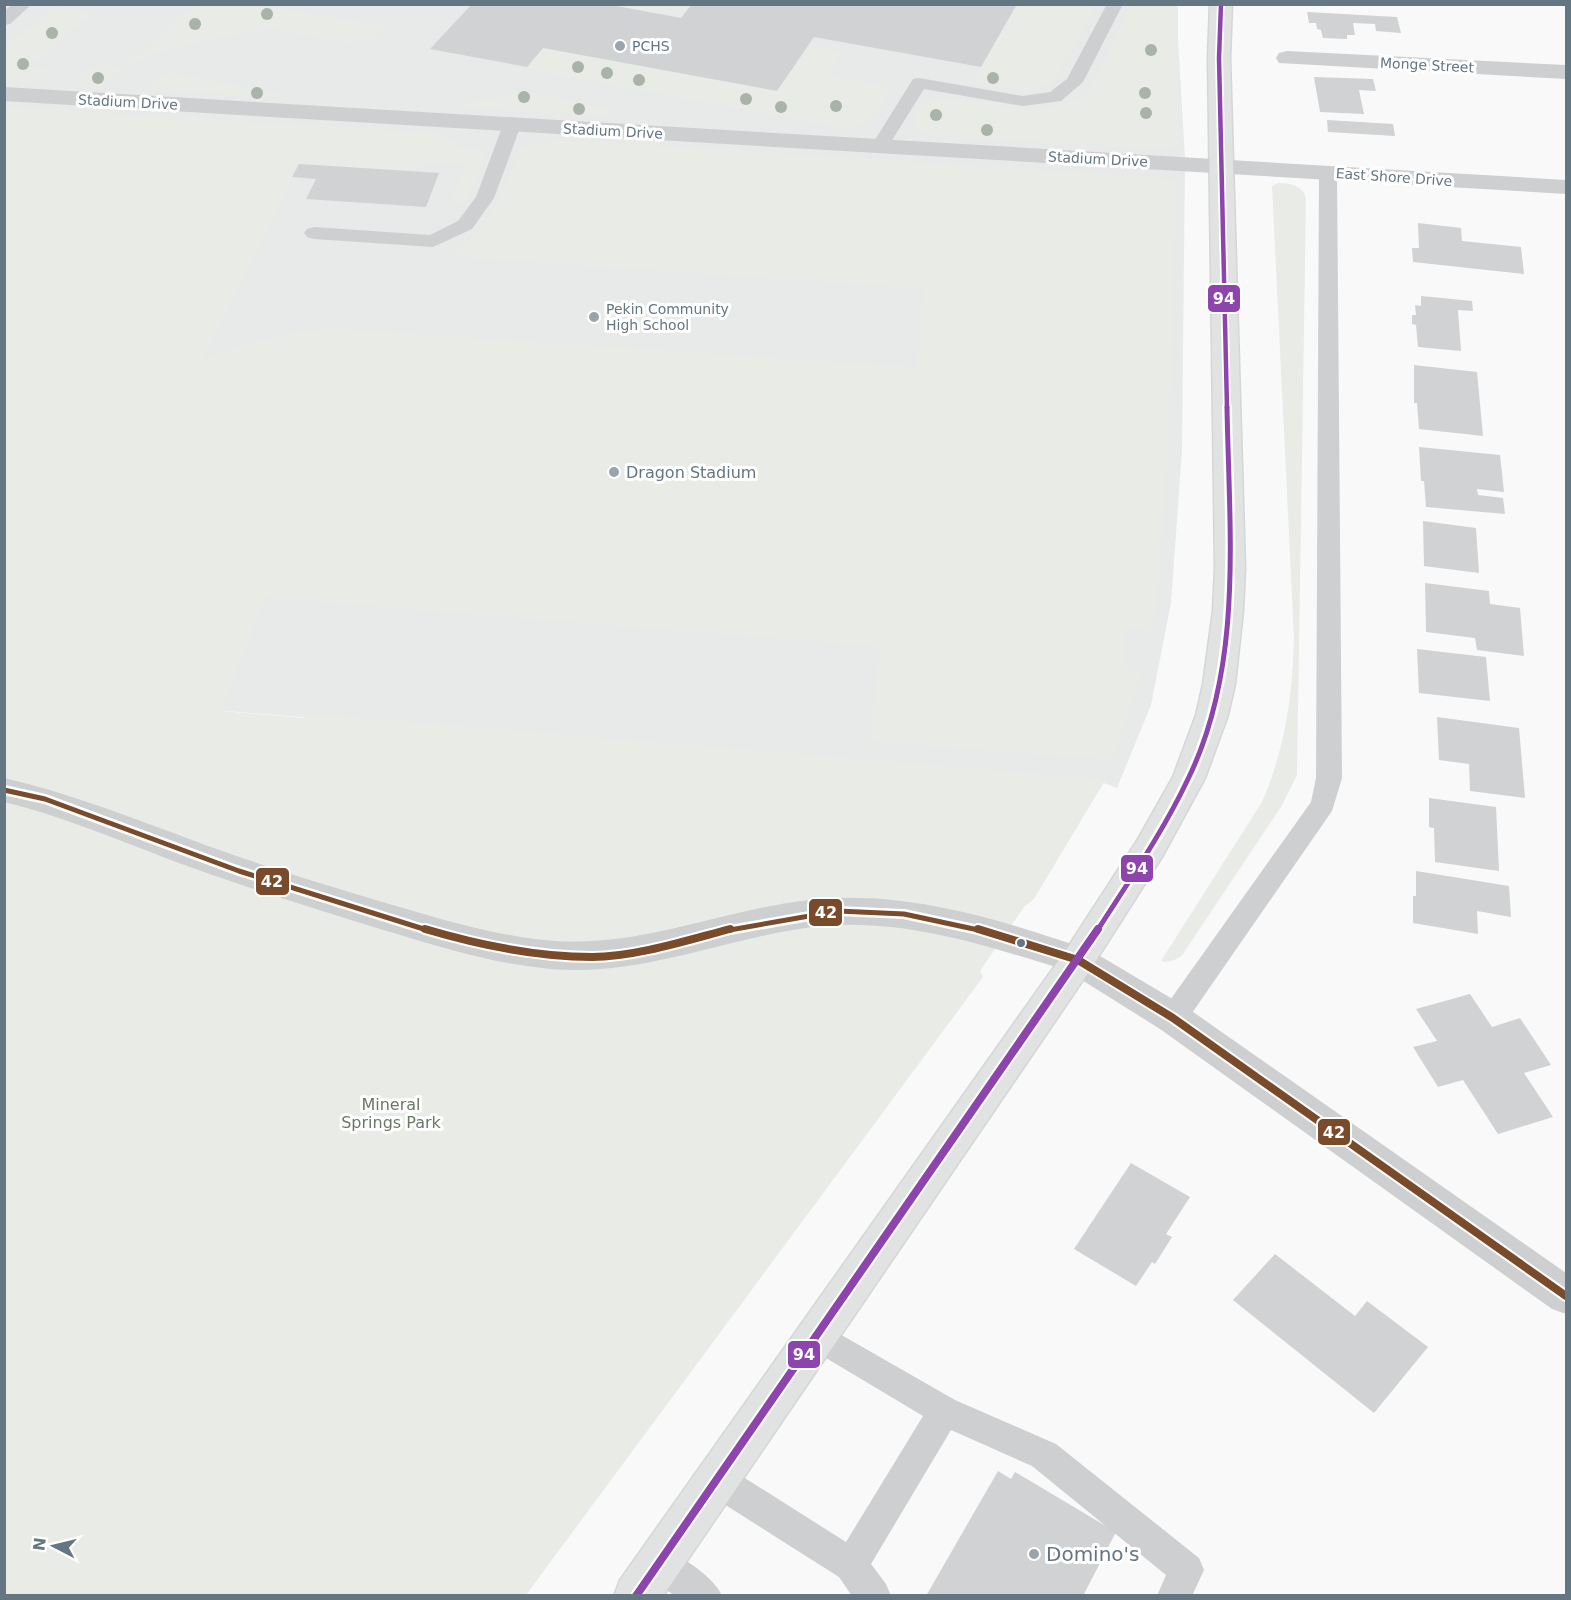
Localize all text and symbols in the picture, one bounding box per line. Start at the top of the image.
place label: PCHS [632,38,670,54]
marker: PCHS [613,39,627,53]
street label: Monge Street [1380,55,1475,75]
street label: Stadium Drive [78,91,178,113]
street label: Stadium Drive [563,120,663,142]
street label: Stadium Drive [1048,148,1148,170]
street label: East Shore Drive [1335,165,1453,189]
line badge: 94 [1207,284,1241,313]
text: 94 [1213,289,1235,308]
place label: Pekin Community High School [606,301,729,333]
marker: Pekin Community High School [587,310,601,324]
place label: Dragon Stadium [626,463,756,482]
marker: Dragon Stadium [607,465,621,479]
line badge: 94 [1120,854,1154,883]
text: 94 [1126,859,1148,878]
line badge: 42 [255,867,290,896]
text: 42 [261,872,283,891]
line badge: 42 [808,898,843,927]
text: 42 [815,903,837,922]
unlabelled marker [1015,937,1027,949]
park label: Mineral Springs Park [341,1095,442,1132]
line badge: 42 [1317,1118,1351,1146]
text: 42 [1323,1123,1345,1142]
line badge: 94 [787,1340,821,1369]
text: 94 [793,1345,815,1364]
north arrow [24,1516,84,1576]
text: N [29,1536,50,1552]
place label: Domino's [1046,1542,1140,1566]
marker: Domino's [1027,1547,1041,1561]

